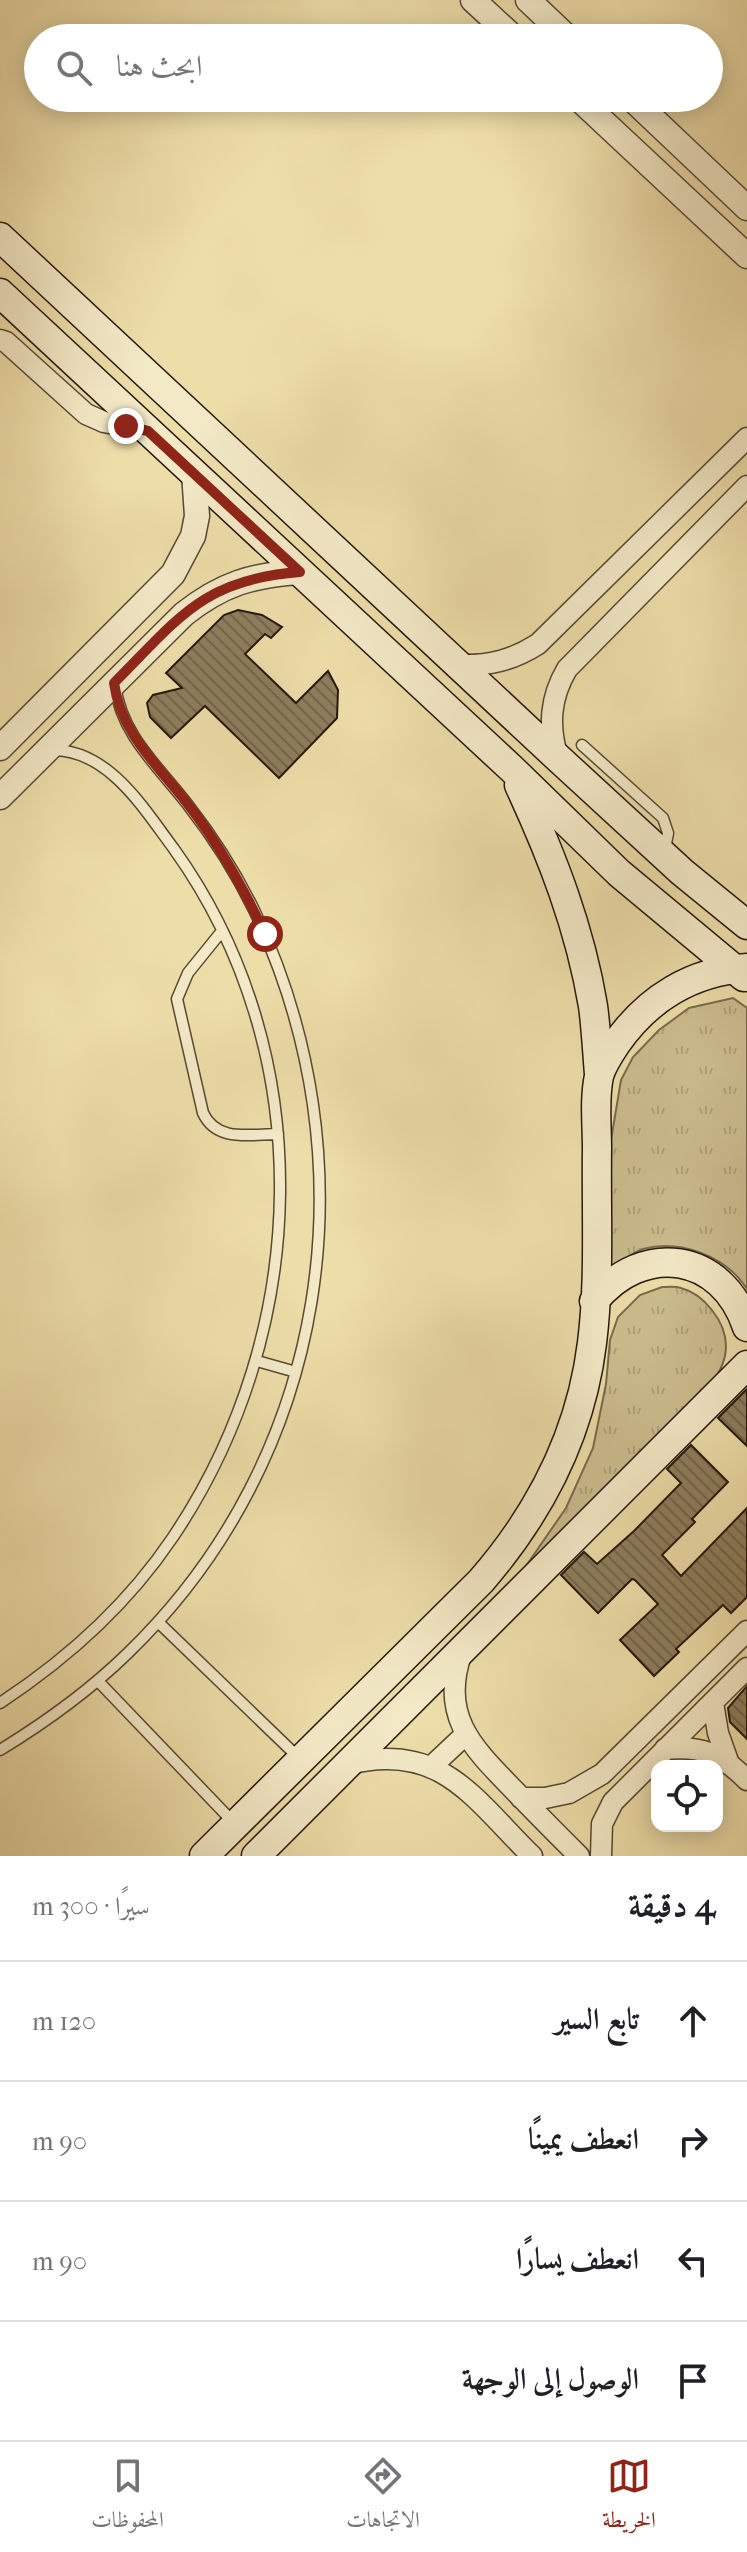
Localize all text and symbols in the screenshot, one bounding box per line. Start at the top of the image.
search box [24,24,723,112]
icon: search [52,46,96,90]
text: ابحث هنا [116,49,202,84]
route end [108,408,144,444]
route start [247,916,283,952]
map controls [651,1760,723,1832]
button: locate [651,1760,723,1832]
text: 4 دقيقة [628,1885,715,1925]
text: سيرًا · 300 m [32,1891,150,1922]
icon: ahead [671,1999,715,2043]
text: تابع السير [554,2002,639,2037]
text: 120 m [32,2006,96,2037]
icon: right [671,2119,715,2163]
text: انعطف يمينًا [528,2122,639,2157]
text: 90 m [32,2126,87,2157]
icon: left [671,2239,715,2283]
text: انعطف يسارًا [516,2242,639,2277]
text: 90 m [32,2246,87,2277]
icon: arrive [671,2359,715,2403]
text: الوصول إلى الوجهة [462,2362,639,2397]
tab: المحفوظات [91,2454,164,2541]
tab: الاتجاهات [346,2454,420,2541]
tab: الخريطة [602,2454,656,2541]

